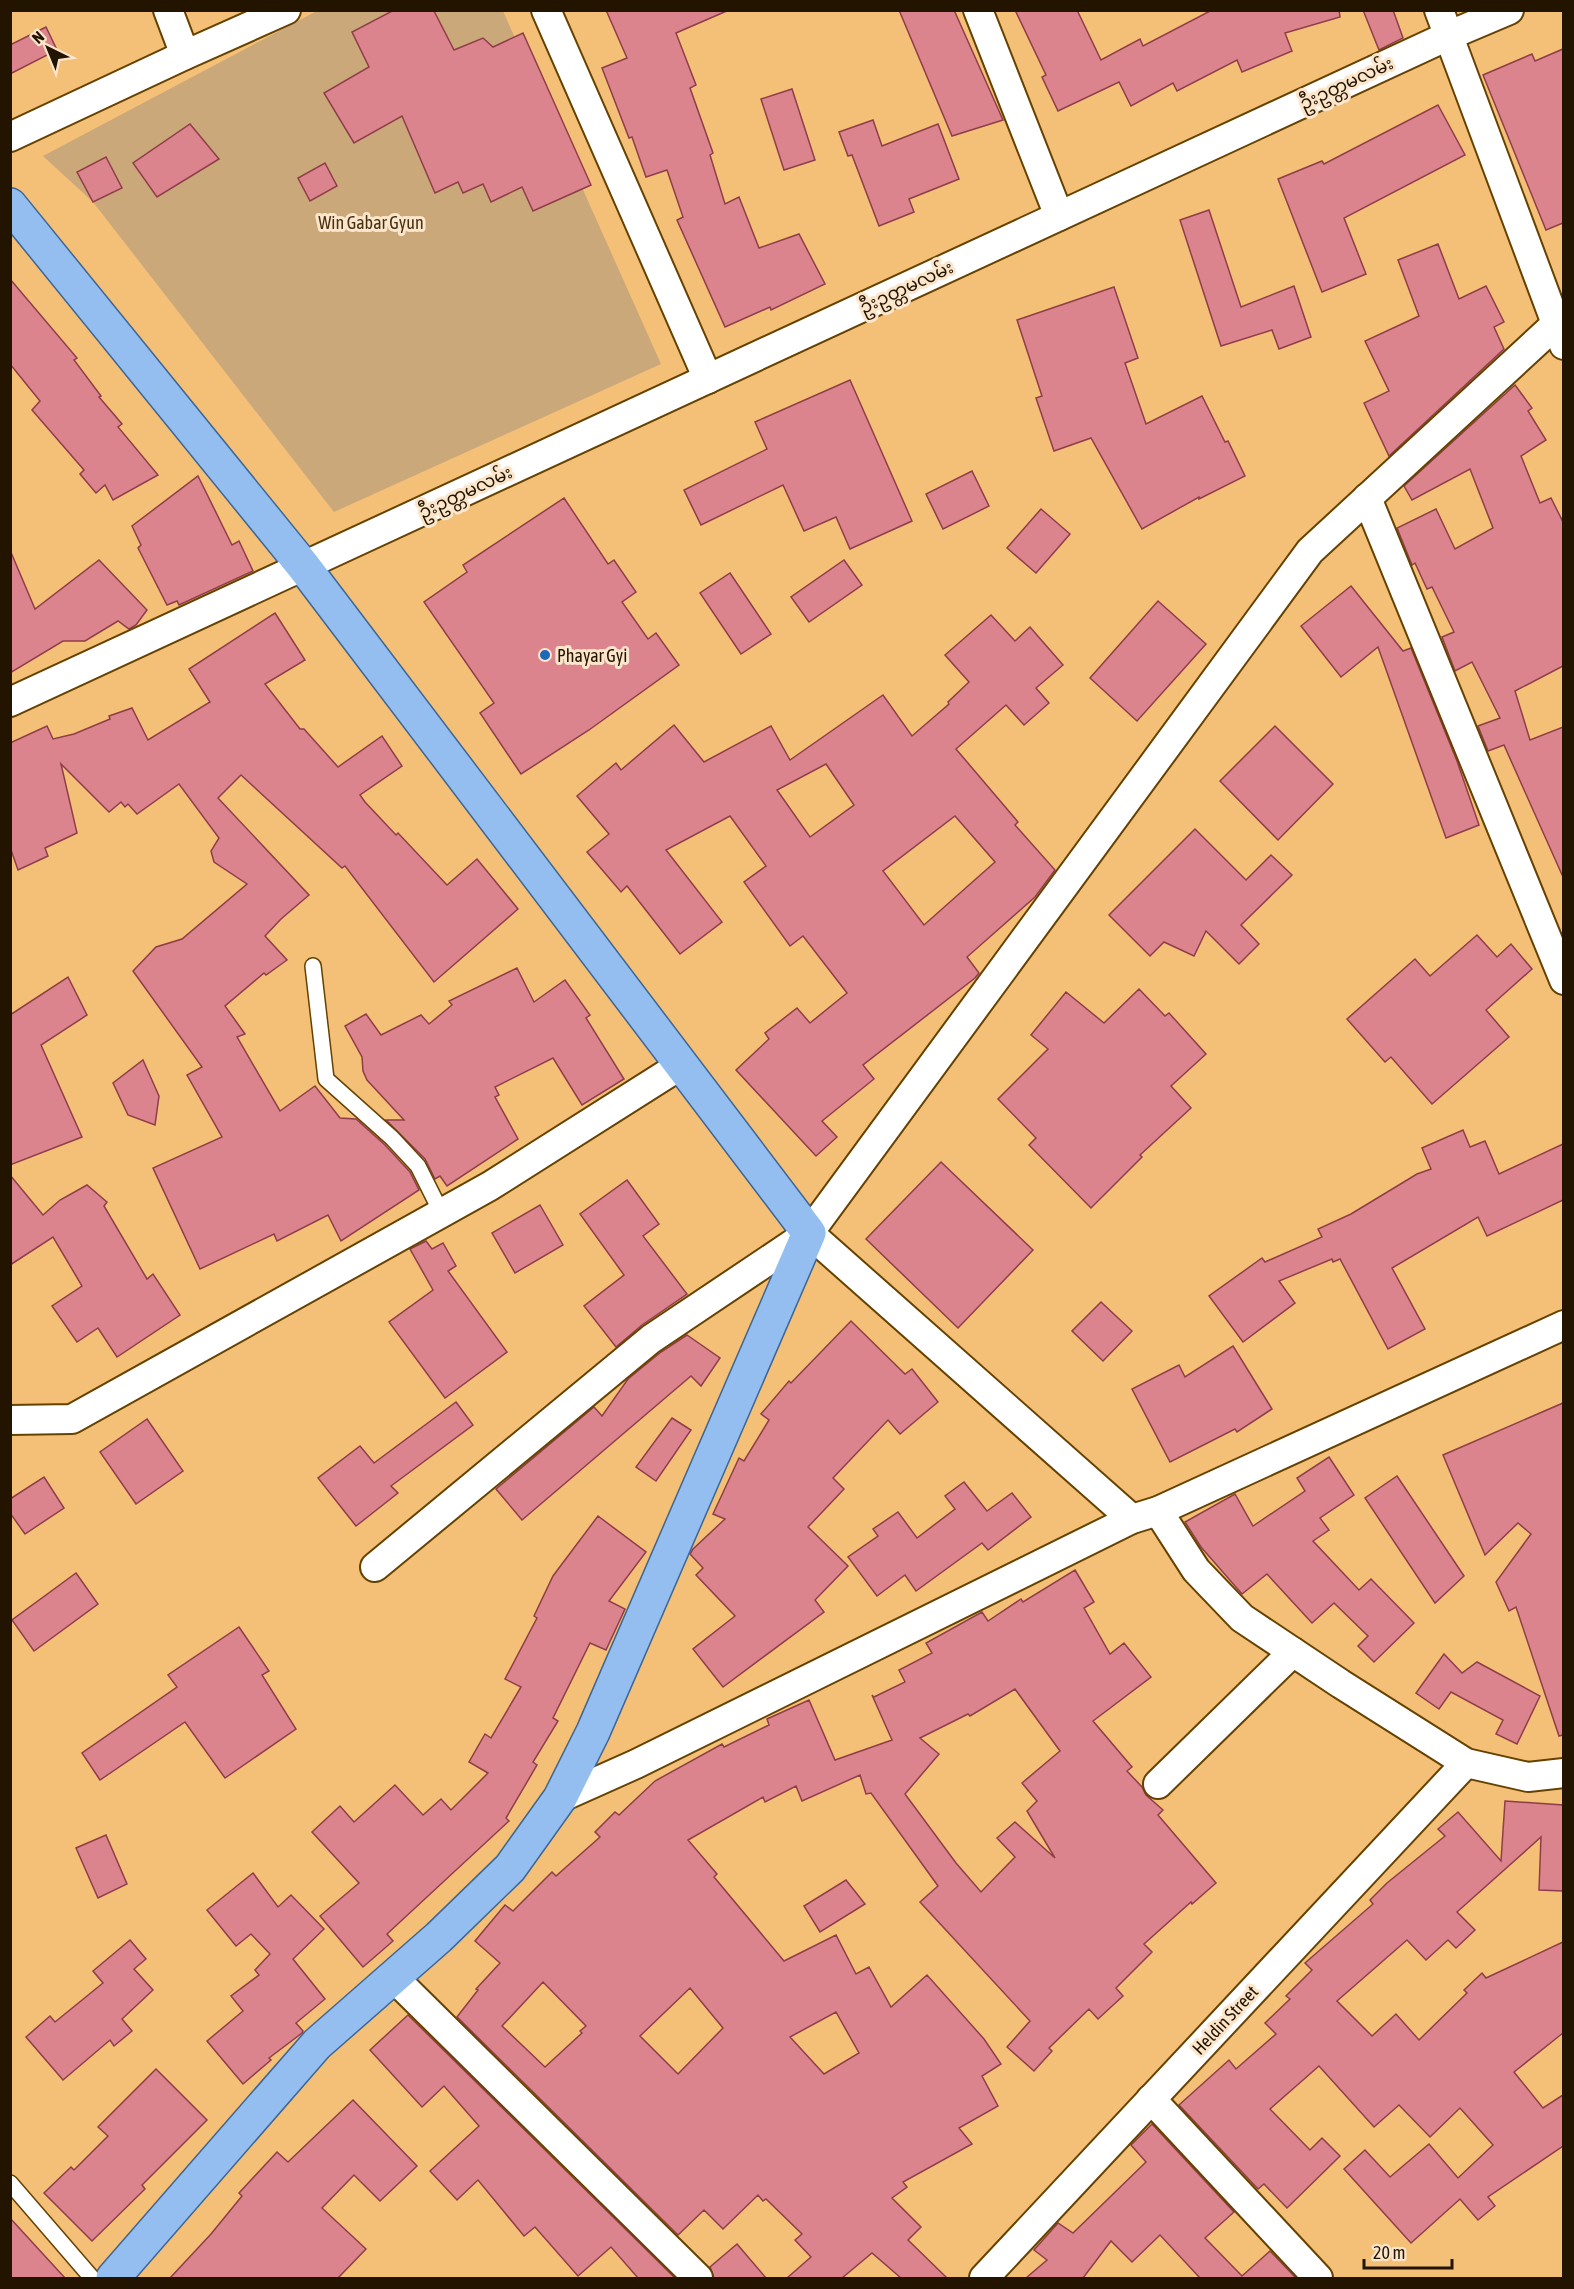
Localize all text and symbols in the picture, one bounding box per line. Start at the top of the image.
north arrow [18,18,78,78]
text: N [28,27,47,47]
street label: ဦးဥတ္တမလမ်း [1295,50,1398,118]
park label: Win Gabar Gyun [318,212,424,233]
street label: ဦးဥတ္တမလမ်း [855,254,958,322]
street label: ဦးဥတ္တမလမ်း [414,459,517,527]
place label: Phayar Gyi [557,645,627,666]
marker: Phayar Gyi [538,648,552,662]
street label: Heldin Street [1188,1981,1262,2059]
scale bar [1364,2232,1452,2270]
text: 20 m [1373,2242,1405,2263]

